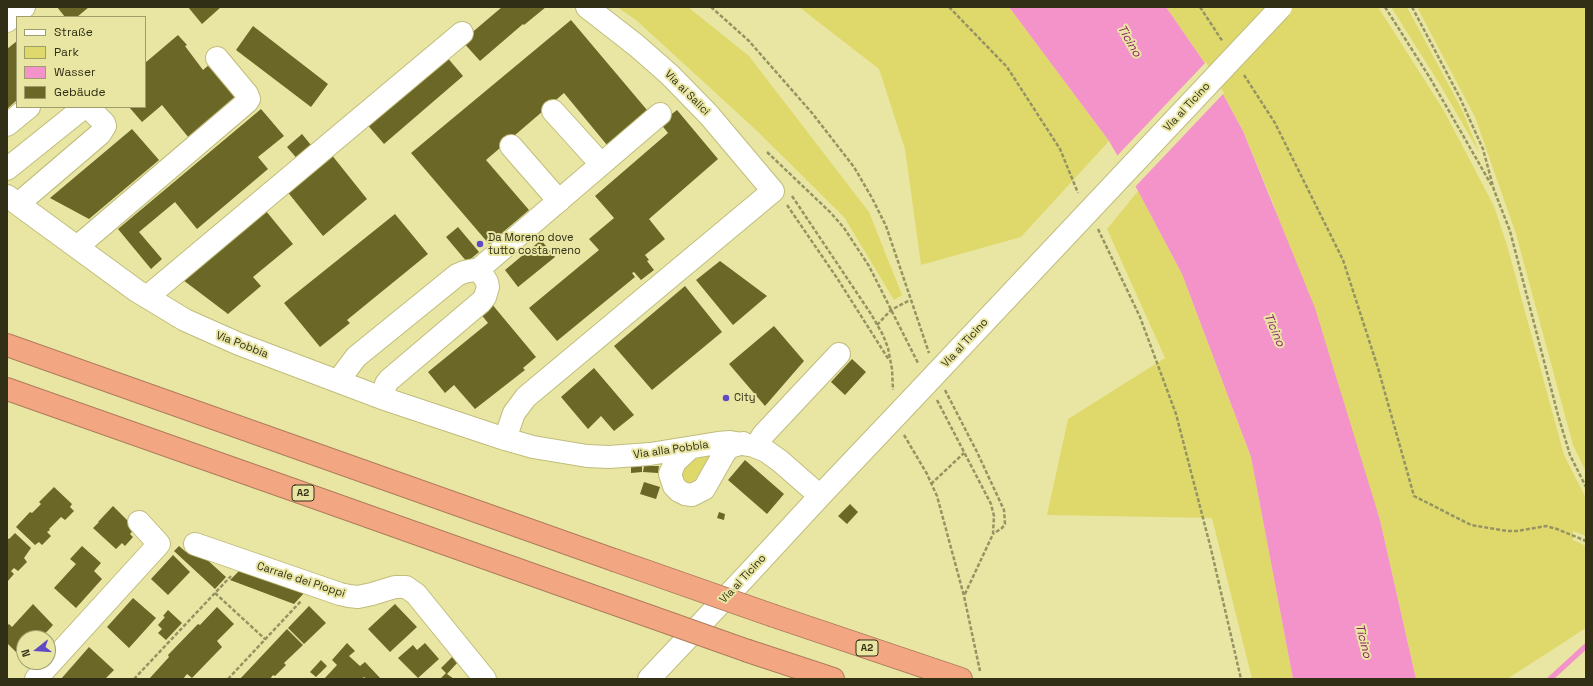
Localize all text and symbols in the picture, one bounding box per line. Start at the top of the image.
legend [16,16,146,108]
water label: Ticino [1114,22,1144,60]
text: Straße [54,24,93,40]
text: Park [54,44,79,60]
text: Wasser [54,64,96,80]
street label: Via ai Salici [662,68,712,118]
street label: Via al Ticino [1161,80,1213,134]
text: Gebäude [54,84,106,100]
place label: Da Moreno dove tutto costa meno [488,231,581,257]
marker: Da Moreno dove tutto costa meno [475,239,485,249]
water label: Ticino [1261,311,1287,349]
street label: Via al Ticino [939,316,991,370]
street label: Via Pobbia [214,329,270,361]
place label: City [734,391,756,405]
marker: City [721,393,731,403]
street label: Via alla Pobbia [632,438,710,462]
road number: A2 [292,485,314,501]
street label: Via al Ticino [717,552,769,606]
street label: Carrale dei Pioppi [255,560,347,600]
water label: Ticino [1352,622,1374,660]
north arrow [16,630,56,670]
road number: A2 [856,640,878,656]
text: N [18,648,33,659]

